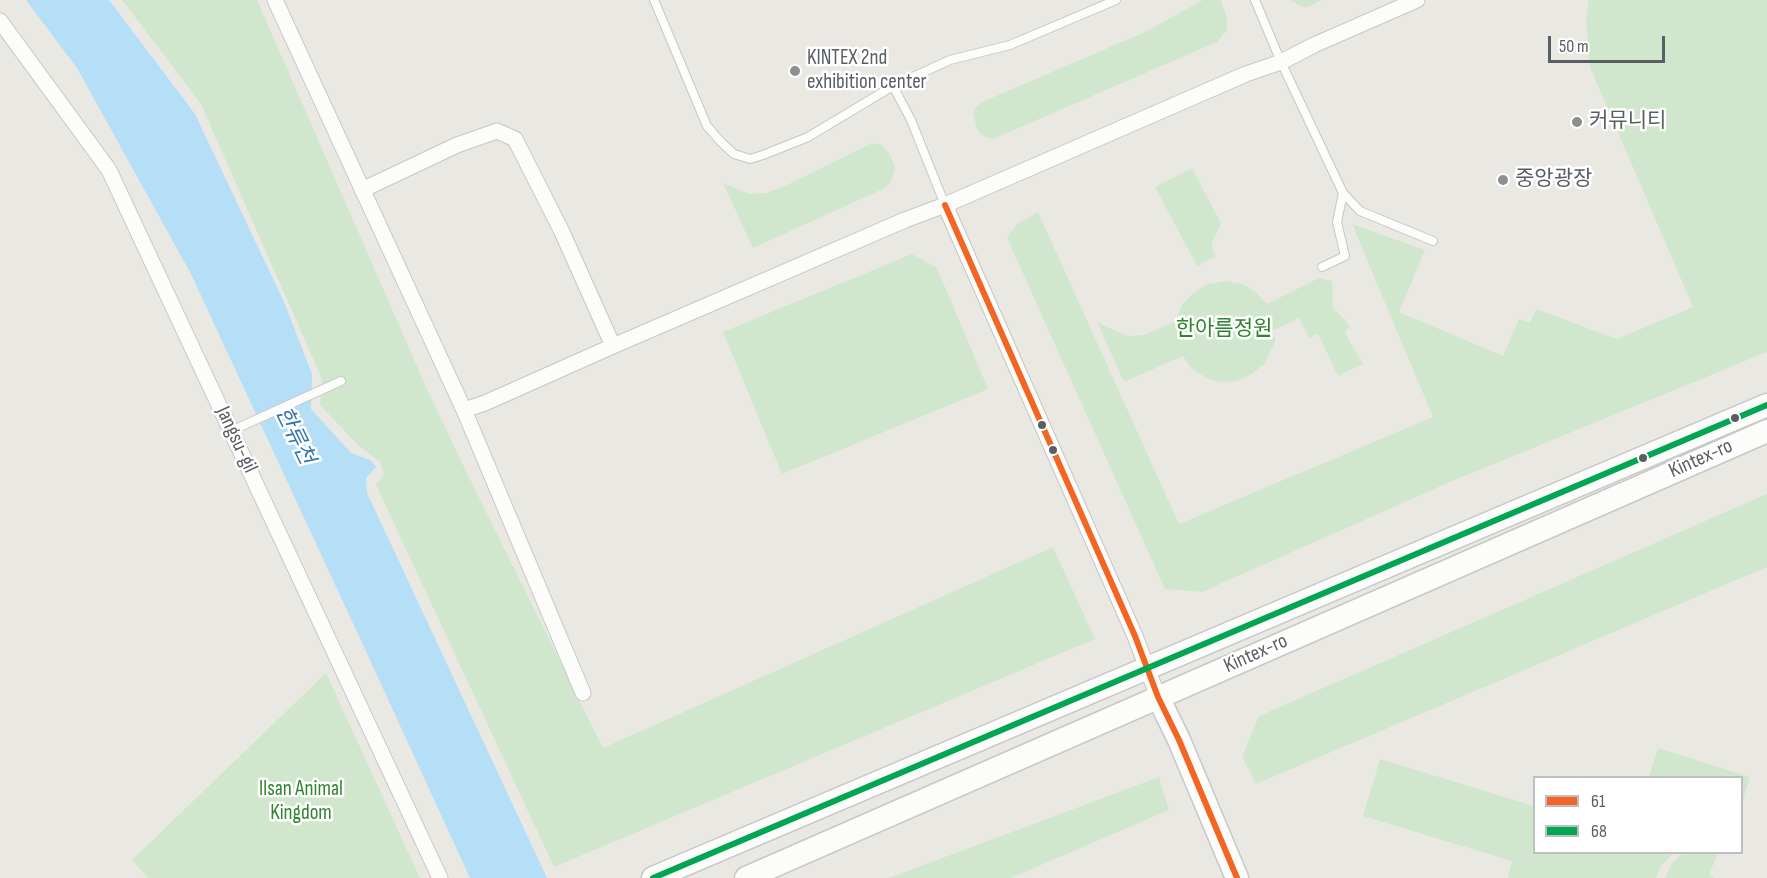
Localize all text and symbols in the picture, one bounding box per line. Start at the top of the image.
scale bar [1551,24,1668,62]
text: 50 m [1559,36,1589,57]
place label: KINTEX 2nd exhibition center [807,46,927,96]
marker: KINTEX 2nd exhibition center [788,64,802,78]
place label: 커뮤니티 [1589,109,1666,135]
marker: 커뮤니티 [1570,115,1584,129]
place label: 중앙광장 [1515,167,1592,193]
marker: 중앙광장 [1496,173,1510,187]
park label: 한아름정원 [1176,317,1272,343]
street label: Jangsu-gil [210,403,262,477]
water label: 한류천 [269,403,319,469]
unlabelled marker [1729,412,1741,424]
unlabelled marker [1036,419,1048,431]
street label: Kintex-ro [1665,434,1737,484]
unlabelled marker [1047,444,1059,456]
unlabelled marker [1637,452,1649,464]
street label: Kintex-ro [1220,629,1292,679]
legend [1533,776,1743,854]
park label: Ilsan Animal Kingdom [259,777,343,827]
text: 61 [1591,791,1605,812]
text: 68 [1591,821,1607,842]

